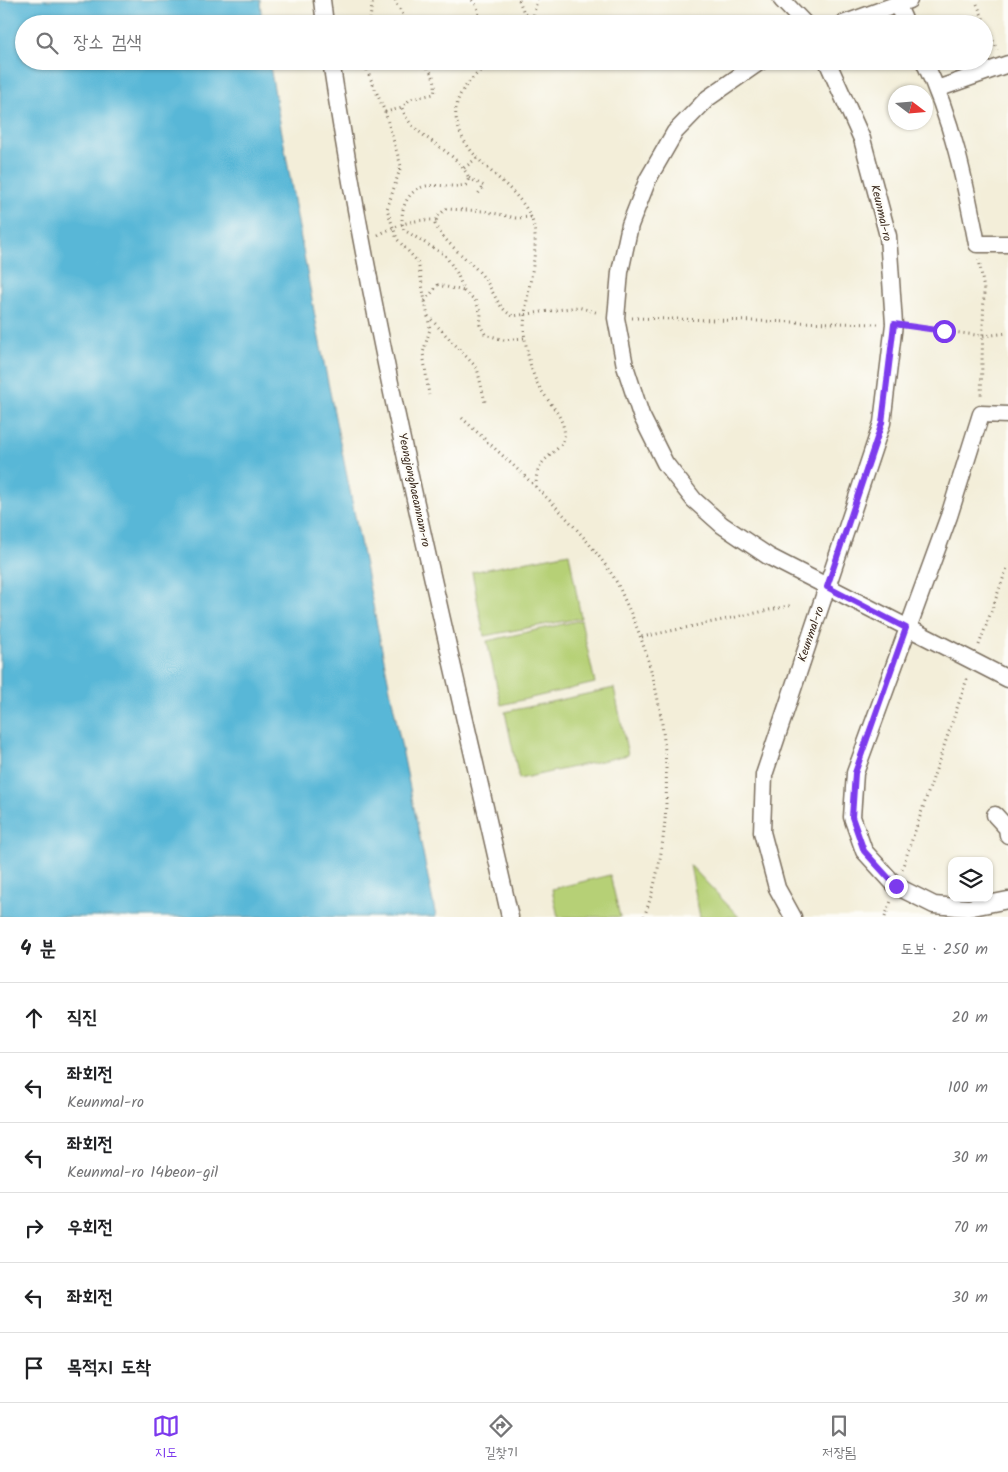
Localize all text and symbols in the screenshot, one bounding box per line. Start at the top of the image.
search box [15,15,993,70]
text: 장소 검색 [73,28,142,58]
icon: search [33,29,61,57]
north arrow [888,85,933,130]
street label: Keunmal-ro [865,183,897,243]
route start [933,320,956,343]
street label: Yeongjonghaeannam-ro [393,431,435,549]
street label: Keunmal-ro [793,604,829,664]
map controls [948,857,993,902]
button: layers [948,857,993,902]
route end [885,875,908,898]
text: 4 분 [20,933,56,966]
text: 도보 · 250 m [901,937,988,962]
text: 직진 [67,1003,98,1033]
icon: ahead [20,1004,48,1032]
text: 20 m [952,1005,988,1030]
text: 좌회전 [67,1060,113,1090]
icon: left [20,1074,48,1102]
text: 100 m [948,1075,988,1100]
text: Keunmal-ro [67,1090,144,1115]
text: 좌회전 [67,1130,113,1160]
icon: left [20,1144,48,1172]
text: 30 m [952,1145,988,1170]
text: Keunmal-ro 14beon-gil [67,1160,218,1185]
text: 우회전 [67,1213,113,1243]
icon: right [20,1214,48,1242]
text: 70 m [953,1215,988,1240]
text: 좌회전 [67,1283,113,1313]
icon: left [20,1284,48,1312]
text: 30 m [952,1285,988,1310]
text: 목적지 도착 [67,1353,151,1383]
icon: arrive [20,1354,48,1382]
tab: 지도 [152,1412,180,1464]
tab: 길찾기 [484,1412,518,1464]
tab: 저장됨 [822,1412,856,1464]

